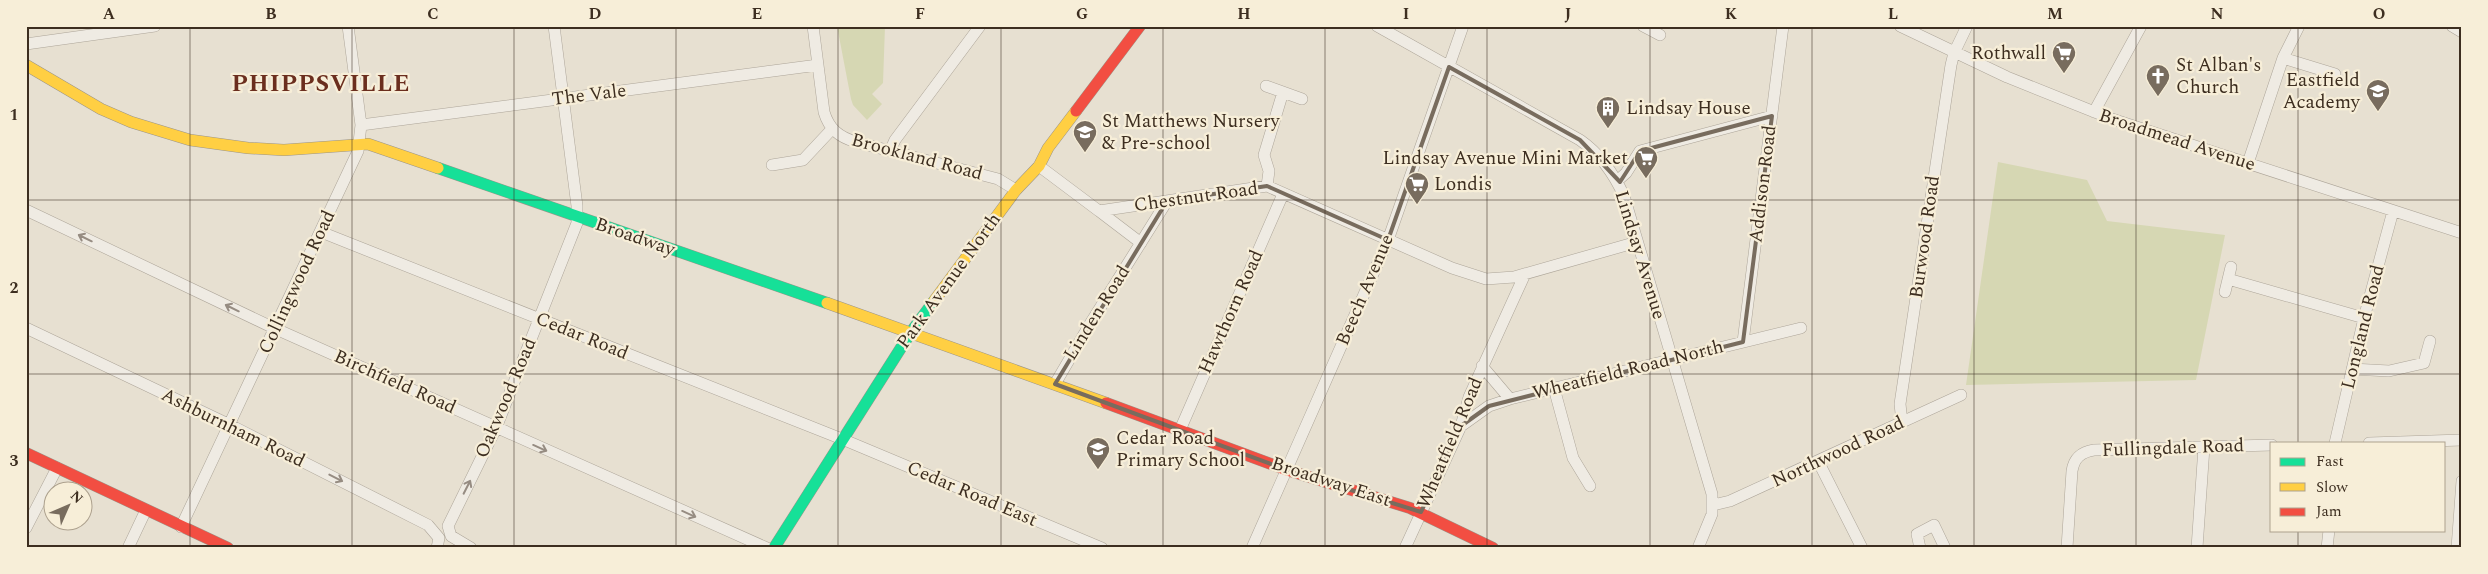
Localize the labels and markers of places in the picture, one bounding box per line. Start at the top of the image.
place label: Rothwall [1971,39,2046,68]
supermarket icon: Rothwall [2051,40,2077,74]
place label: St Alban's Church [2176,51,2261,102]
church icon: St Alban's Church [2145,63,2171,97]
place label: Eastfield Academy [2283,66,2361,117]
school or university icon: Eastfield Academy [2365,78,2391,112]
place label: Lindsay House [1626,94,1751,123]
building icon: Lindsay House [1595,95,1621,129]
place label: St Matthews Nursery & Pre-school [1102,107,1281,158]
school or university icon: St Matthews Nursery & Pre-school [1072,119,1098,153]
place label: Lindsay Avenue Mini Market [1383,144,1628,173]
supermarket icon: Lindsay Avenue Mini Market [1633,145,1659,179]
place label: Londis [1434,170,1492,199]
supermarket icon: Londis [1404,171,1430,205]
place label: Cedar Road Primary School [1116,424,1245,475]
school or university icon: Cedar Road Primary School [1085,436,1111,470]

